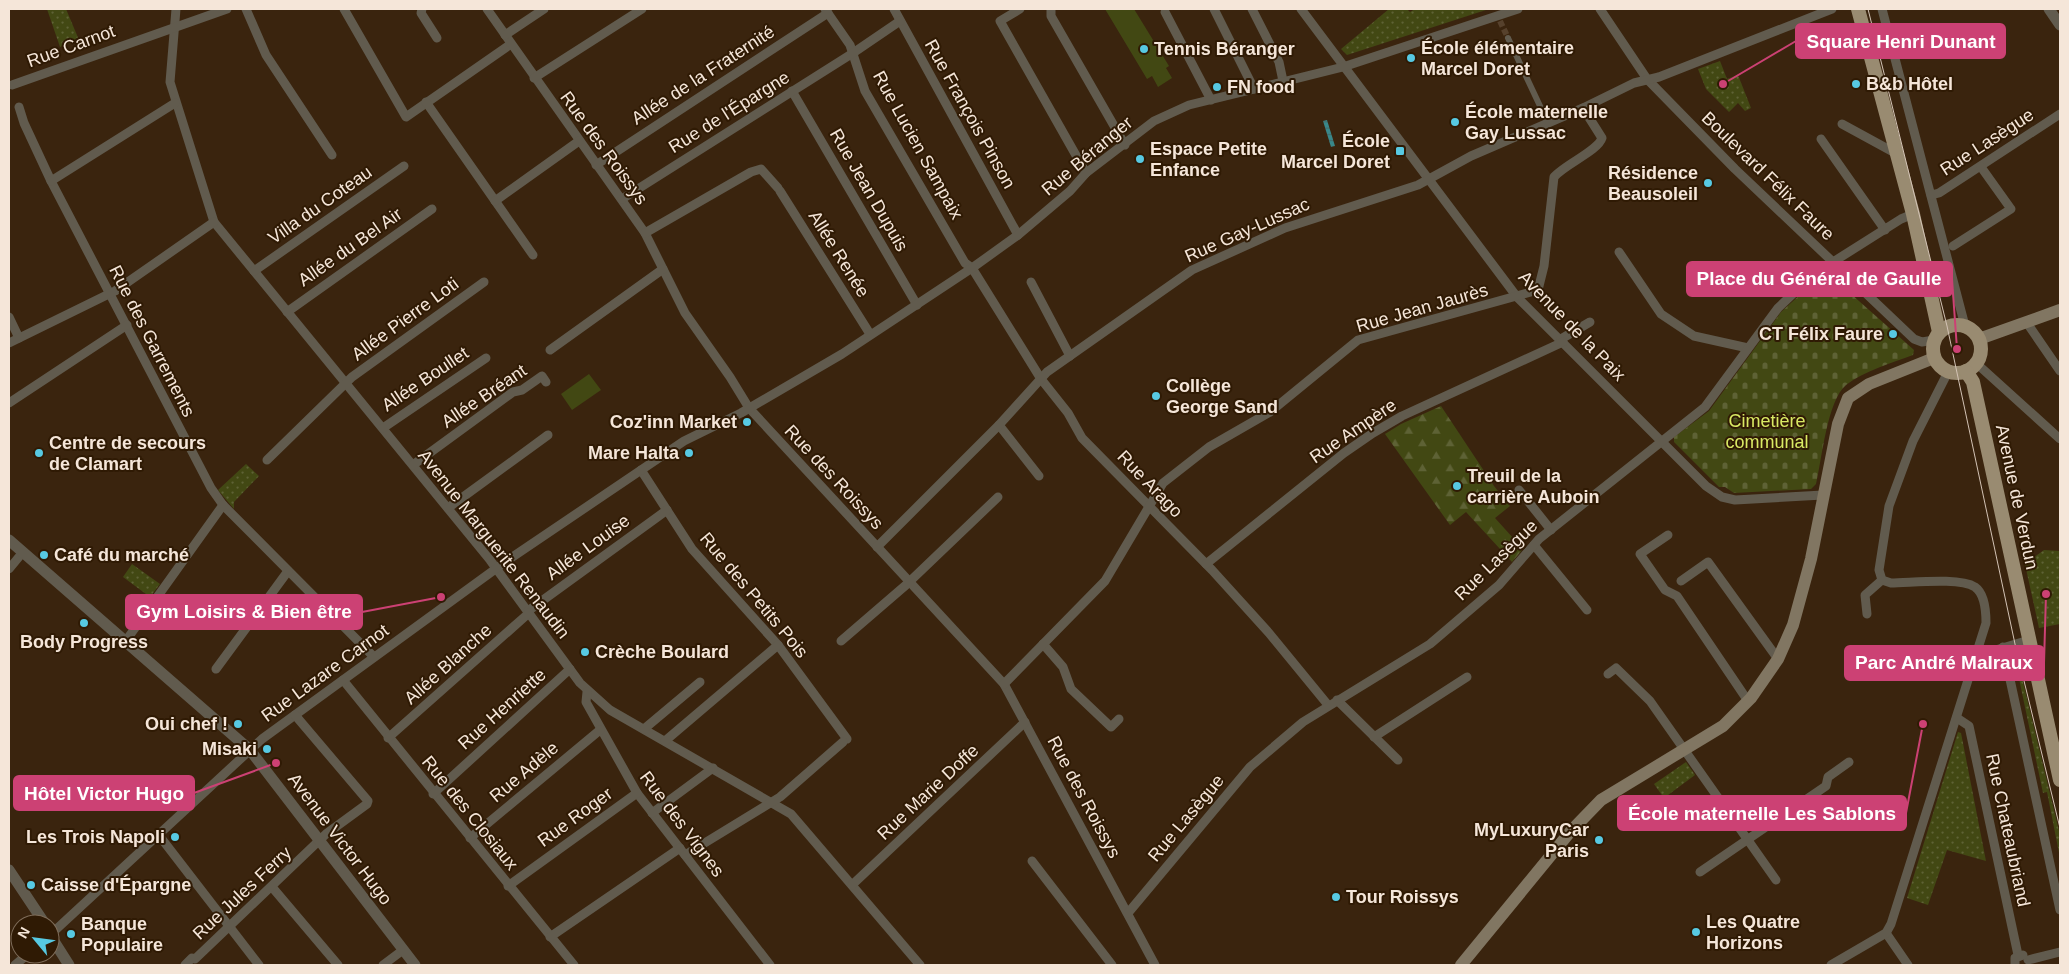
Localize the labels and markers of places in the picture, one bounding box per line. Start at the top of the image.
callout: Square Henri Dunant [1796,24,2005,58]
place label: École élémentaire Marcel Doret [1421,37,1574,79]
place label: Tennis Béranger [1154,39,1295,59]
marker: Tennis Béranger [1138,43,1150,55]
marker: École élémentaire Marcel Doret [1405,52,1417,64]
place label: B&b Hôtel [1866,74,1953,94]
place label: FN food [1227,77,1295,97]
marker: B&b Hôtel [1850,78,1862,90]
marker: FN food [1211,81,1223,93]
place label: École maternelle Gay Lussac [1465,101,1608,143]
marker: École maternelle Gay Lussac [1449,116,1461,128]
place label: École Marcel Doret [1281,130,1390,172]
place label: Espace Petite Enfance [1150,139,1267,180]
marker: École Marcel Doret [1394,145,1406,157]
marker: Espace Petite Enfance [1134,153,1146,165]
place label: Résidence Beausoleil [1608,163,1698,204]
marker: Résidence Beausoleil [1702,177,1714,189]
callout: Place du Général de Gaulle [1687,262,1952,296]
place label: CT Félix Faure [1759,324,1883,344]
marker: CT Félix Faure [1887,328,1899,340]
place label: Collège George Sand [1166,376,1278,417]
marker: Collège George Sand [1150,390,1162,402]
place label: Coz'inn Market [610,412,737,432]
marker: Coz'inn Market [741,416,753,428]
place label: Centre de secours de Clamart [49,433,206,474]
place label: Mare Halta [588,443,680,463]
marker: Centre de secours de Clamart [33,447,45,459]
marker: Mare Halta [683,447,695,459]
place label: Treuil de la carrière Auboin [1467,466,1599,507]
marker: Treuil de la carrière Auboin [1451,480,1463,492]
place label: Café du marché [54,545,189,565]
marker: Café du marché [38,549,50,561]
callout: Gym Loisirs & Bien être [126,595,362,629]
marker: Body Progress [78,617,90,629]
place label: Body Progress [20,632,148,652]
place label: Crèche Boulard [595,642,729,662]
marker: Crèche Boulard [579,646,591,658]
callout: Parc André Malraux [1845,646,2044,680]
place label: Oui chef ! [145,714,228,734]
marker: Oui chef ! [232,718,244,730]
place label: Misaki [202,739,257,759]
marker: Misaki [261,743,273,755]
callout: Hôtel Victor Hugo [14,776,194,810]
callout: École maternelle Les Sablons [1618,796,1906,830]
place label: MyLuxuryCar Paris [1474,820,1589,861]
place label: Les Trois Napoli [26,827,165,847]
marker: Les Trois Napoli [169,831,181,843]
marker: MyLuxuryCar Paris [1593,834,1605,846]
place label: Caisse d'Épargne [41,874,191,895]
marker: Caisse d'Épargne [25,879,37,891]
place label: Tour Roissys [1346,887,1459,907]
marker: Tour Roissys [1330,891,1342,903]
place label: Les Quatre Horizons [1706,912,1800,953]
place label: Banque Populaire [81,914,163,955]
marker: Les Quatre Horizons [1690,926,1702,938]
marker: Banque Populaire [65,928,77,940]

